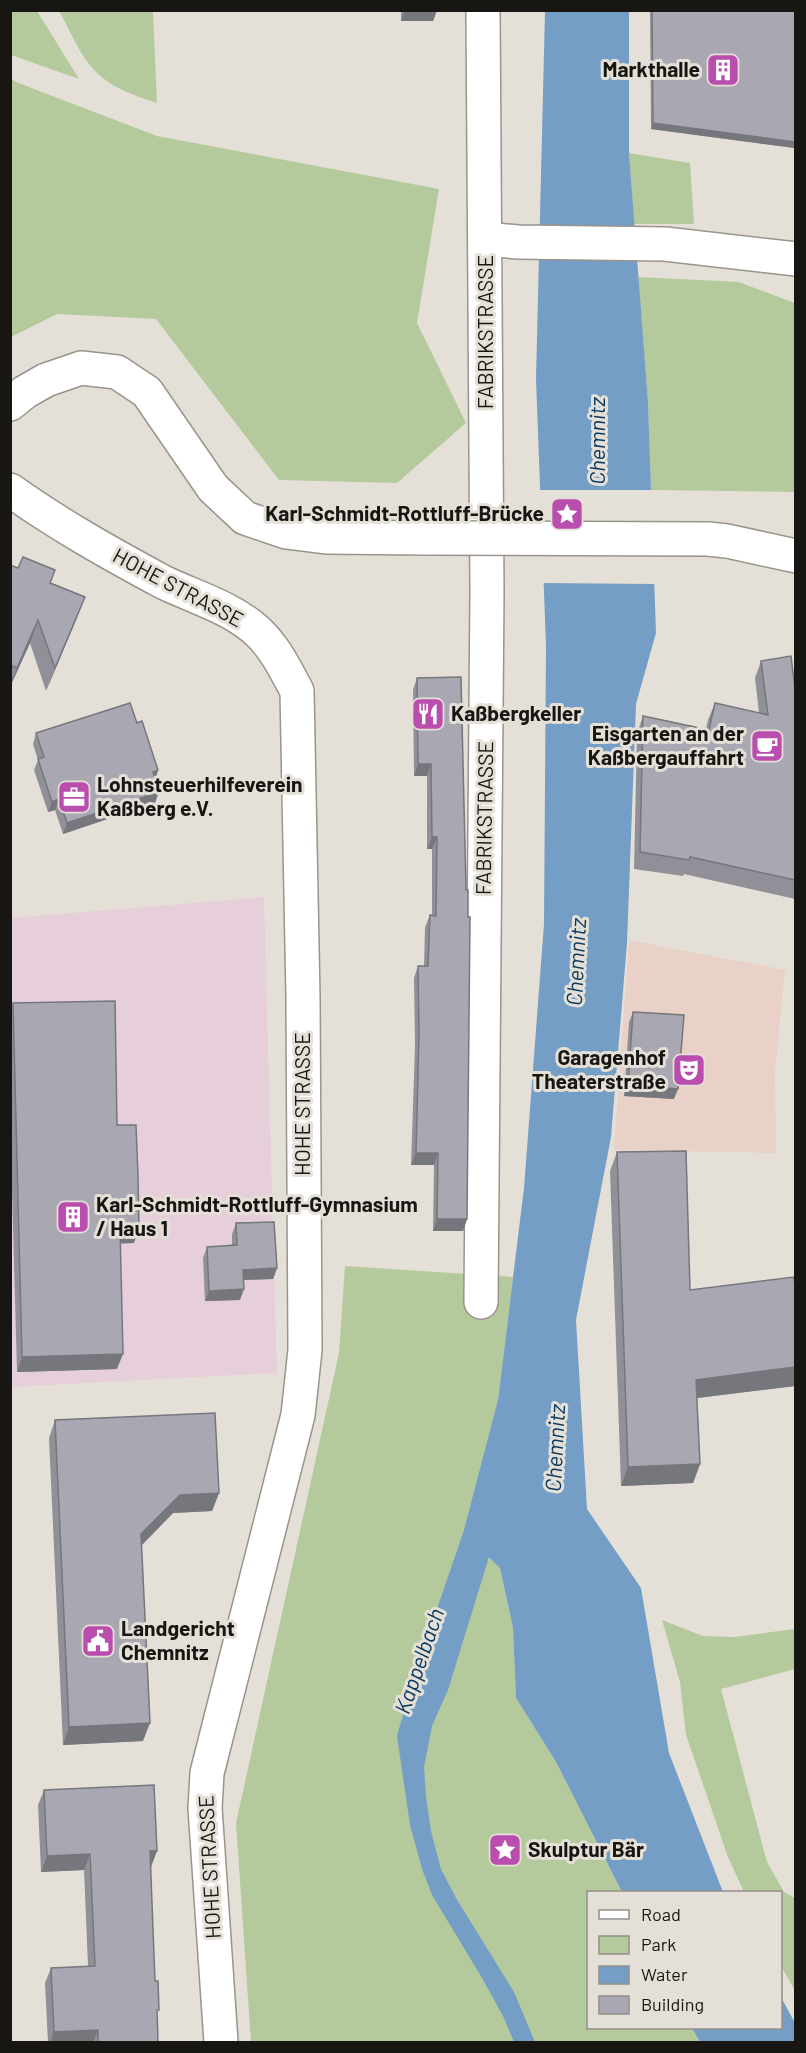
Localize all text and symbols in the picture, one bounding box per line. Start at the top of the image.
building icon: Markthalle [705,52,741,88]
place label: Markthalle [602,56,700,81]
street label: FABRIKSTRASSE [472,255,497,409]
water label: Chemnitz [583,397,609,485]
place icon: Karl-Schmidt-Rottluff-Brücke [549,496,585,532]
place label: Karl-Schmidt-Rottluff-Brücke [265,500,544,525]
street label: HOHE STRASSE [109,542,248,632]
restaurant icon: Kaßbergkeller [410,696,446,732]
place label: Kaßbergkeller [451,700,581,725]
place label: Eisgarten an der Kaßbergauffahrt [588,720,744,769]
cafe icon: Eisgarten an der Kaßbergauffahrt [749,728,785,764]
street label: FABRIKSTRASSE [470,741,497,895]
place label: Lohnsteuerhilfeverein Kaßberg e.V. [97,771,303,820]
office icon: Lohnsteuerhilfeverein Kaßberg e.V. [56,779,92,815]
water label: Chemnitz [560,917,590,1006]
street label: HOHE STRASSE [289,1032,314,1176]
place label: Garagenhof Theaterstraße [532,1044,666,1093]
theatre icon: Garagenhof Theaterstraße [671,1052,707,1088]
place label: Karl-Schmidt-Rottluff-Gymnasium / Haus 1 [96,1191,418,1240]
building icon: Karl-Schmidt-Rottluff-Gymnasium / Haus 1 [55,1199,91,1235]
water label: Chemnitz [539,1403,569,1492]
water label: Kappelbach [388,1604,448,1717]
place label: Landgericht Chemnitz [121,1615,235,1664]
public building icon: Landgericht Chemnitz [80,1623,116,1659]
street label: HOHE STRASSE [192,1794,225,1940]
place icon: Skulptur Bär [487,1832,523,1868]
place label: Skulptur Bär [528,1836,644,1861]
legend [587,1891,782,2029]
text: Road [641,1903,681,1925]
text: Park [641,1933,676,1955]
text: Water [641,1963,688,1985]
text: Building [641,1993,704,2015]

